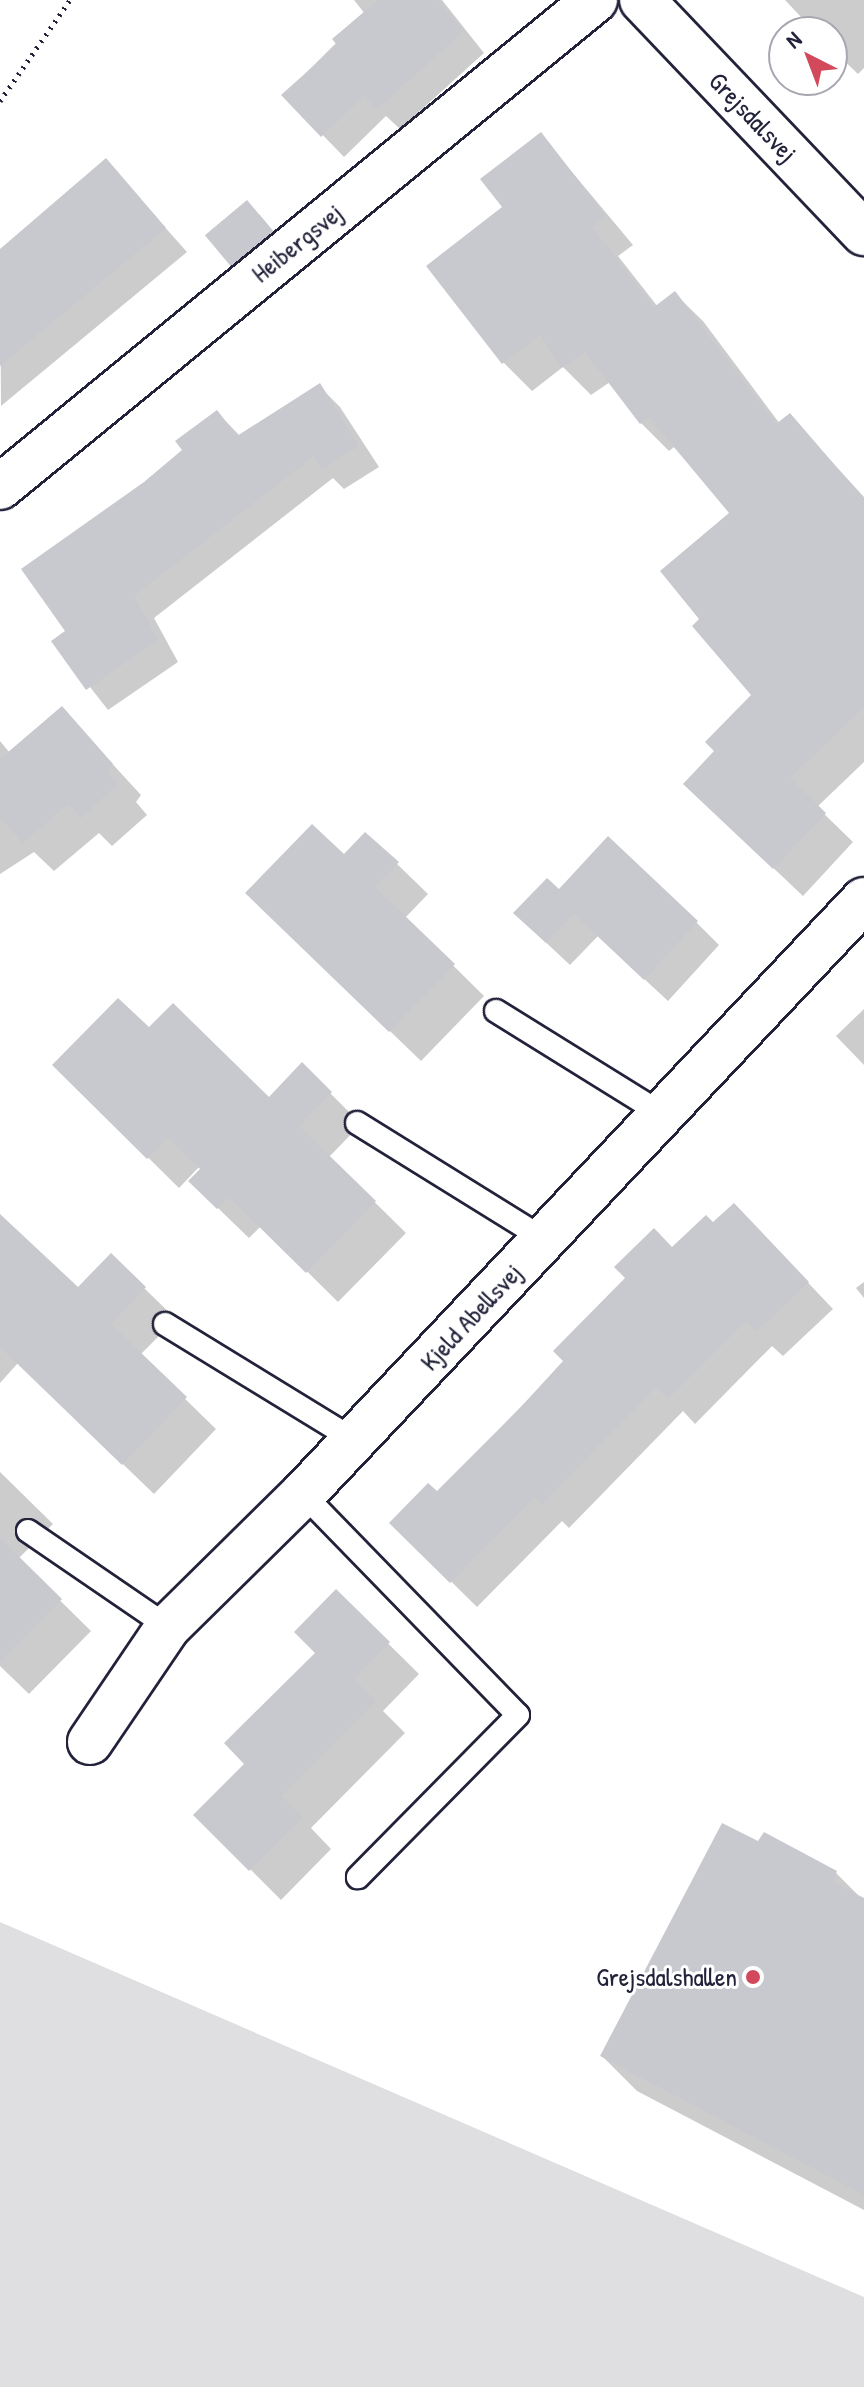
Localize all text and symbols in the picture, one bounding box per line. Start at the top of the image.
north arrow [768,16,848,96]
text: N [779,25,808,55]
street label: Grejsdalsvej [703,65,803,169]
street label: Heibergsvej [245,197,349,289]
street label: Kjeld Abellsvej [414,1257,528,1377]
place label: Grejsdalshallen [596,1961,737,1993]
marker: Grejsdalshallen [744,1968,762,1986]

